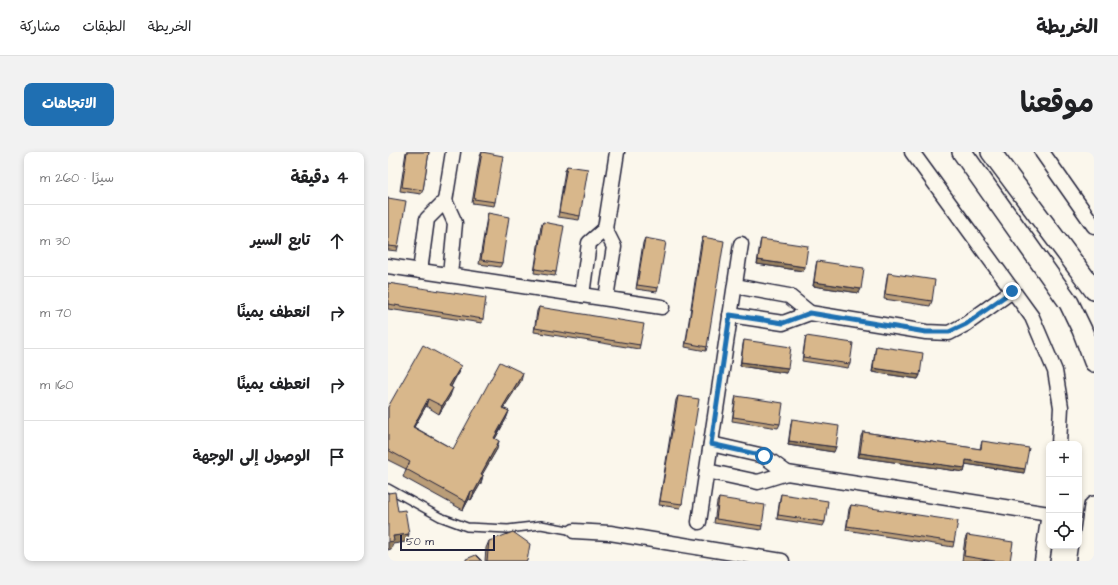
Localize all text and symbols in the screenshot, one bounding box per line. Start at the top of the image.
text: الخريطة [1036,14,1098,41]
text: مشاركة [20,17,60,37]
text: الطبقات [82,17,126,37]
text: الخريطة [148,17,191,37]
button: الاتجاهات [24,83,114,126]
text: موقعنا [1020,84,1094,123]
text: 4 دقيقة [290,166,348,190]
text: سيرًا · 260 m [40,169,114,187]
text: تابع السير [251,230,310,251]
icon: ahead [326,230,348,252]
text: 30 m [40,232,70,250]
route end [1003,282,1021,300]
text: انعطف يمينًا [237,302,310,323]
icon: right [326,302,348,324]
text: 70 m [40,304,72,322]
text: انعطف يمينًا [237,374,310,395]
icon: right [326,374,348,396]
text: 160 m [40,376,73,394]
map controls [1046,441,1082,549]
button: + [1046,441,1082,477]
text: الوصول إلى الوجهة [193,446,310,467]
icon: arrive [326,446,348,468]
route start [755,447,773,465]
button: − [1046,477,1082,513]
button: locate [1046,513,1082,549]
scale bar [400,533,495,552]
text: 50 m [406,534,434,549]

